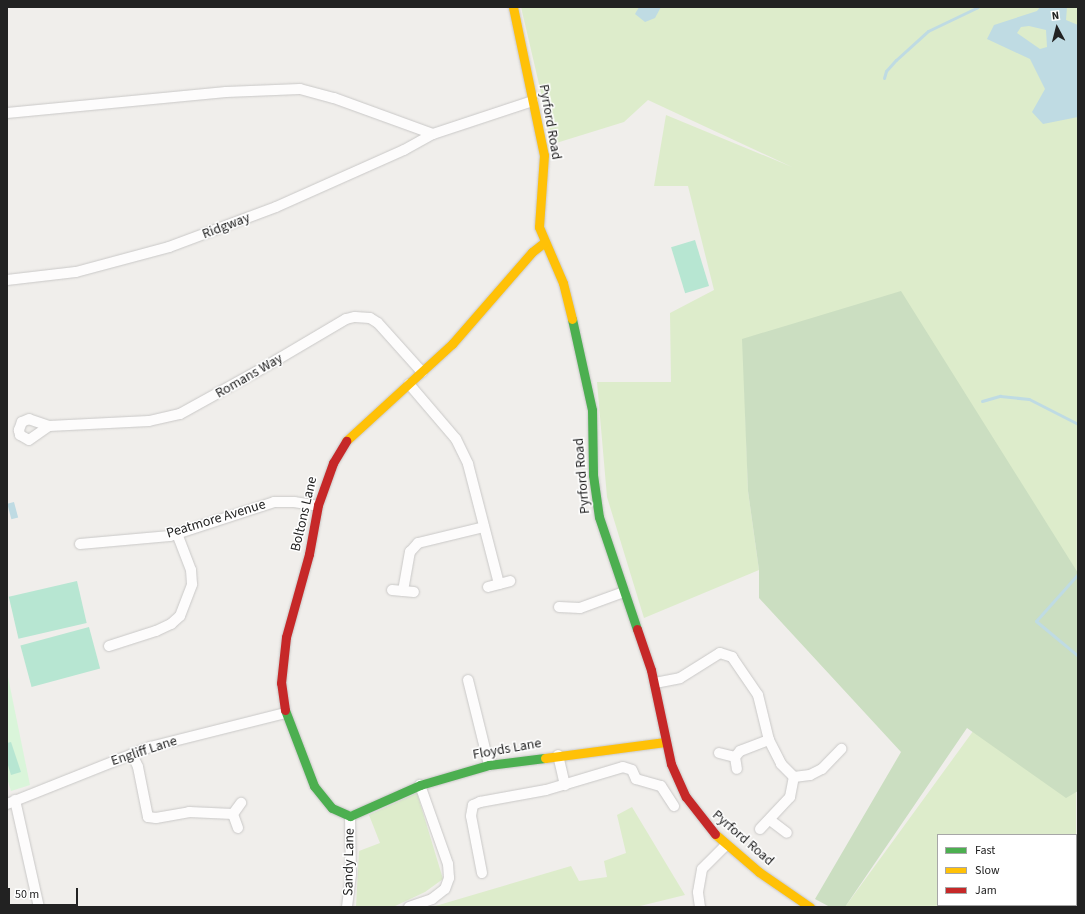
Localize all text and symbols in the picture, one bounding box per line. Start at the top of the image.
north arrow [1037,8,1077,48]
text: N [1051,8,1060,23]
street label: Pyrford Road [535,83,565,161]
street label: Ridgway [200,209,252,243]
street label: Romans Way [212,350,286,402]
street label: Pyrford Road [570,437,594,515]
street label: Boltons Lane [287,475,321,553]
street label: Peatmore Avenue [164,496,268,542]
street label: Engliff Lane [109,732,179,770]
street label: Floyds Lane [471,735,543,763]
street label: Pyrford Road [709,807,777,869]
street label: Sandy Lane [340,828,358,896]
legend [937,834,1077,906]
text: Fast [975,842,995,859]
text: Slow [975,862,1000,879]
scale bar [10,880,80,906]
text: Jam [975,882,997,899]
text: 50 m [15,886,39,903]

